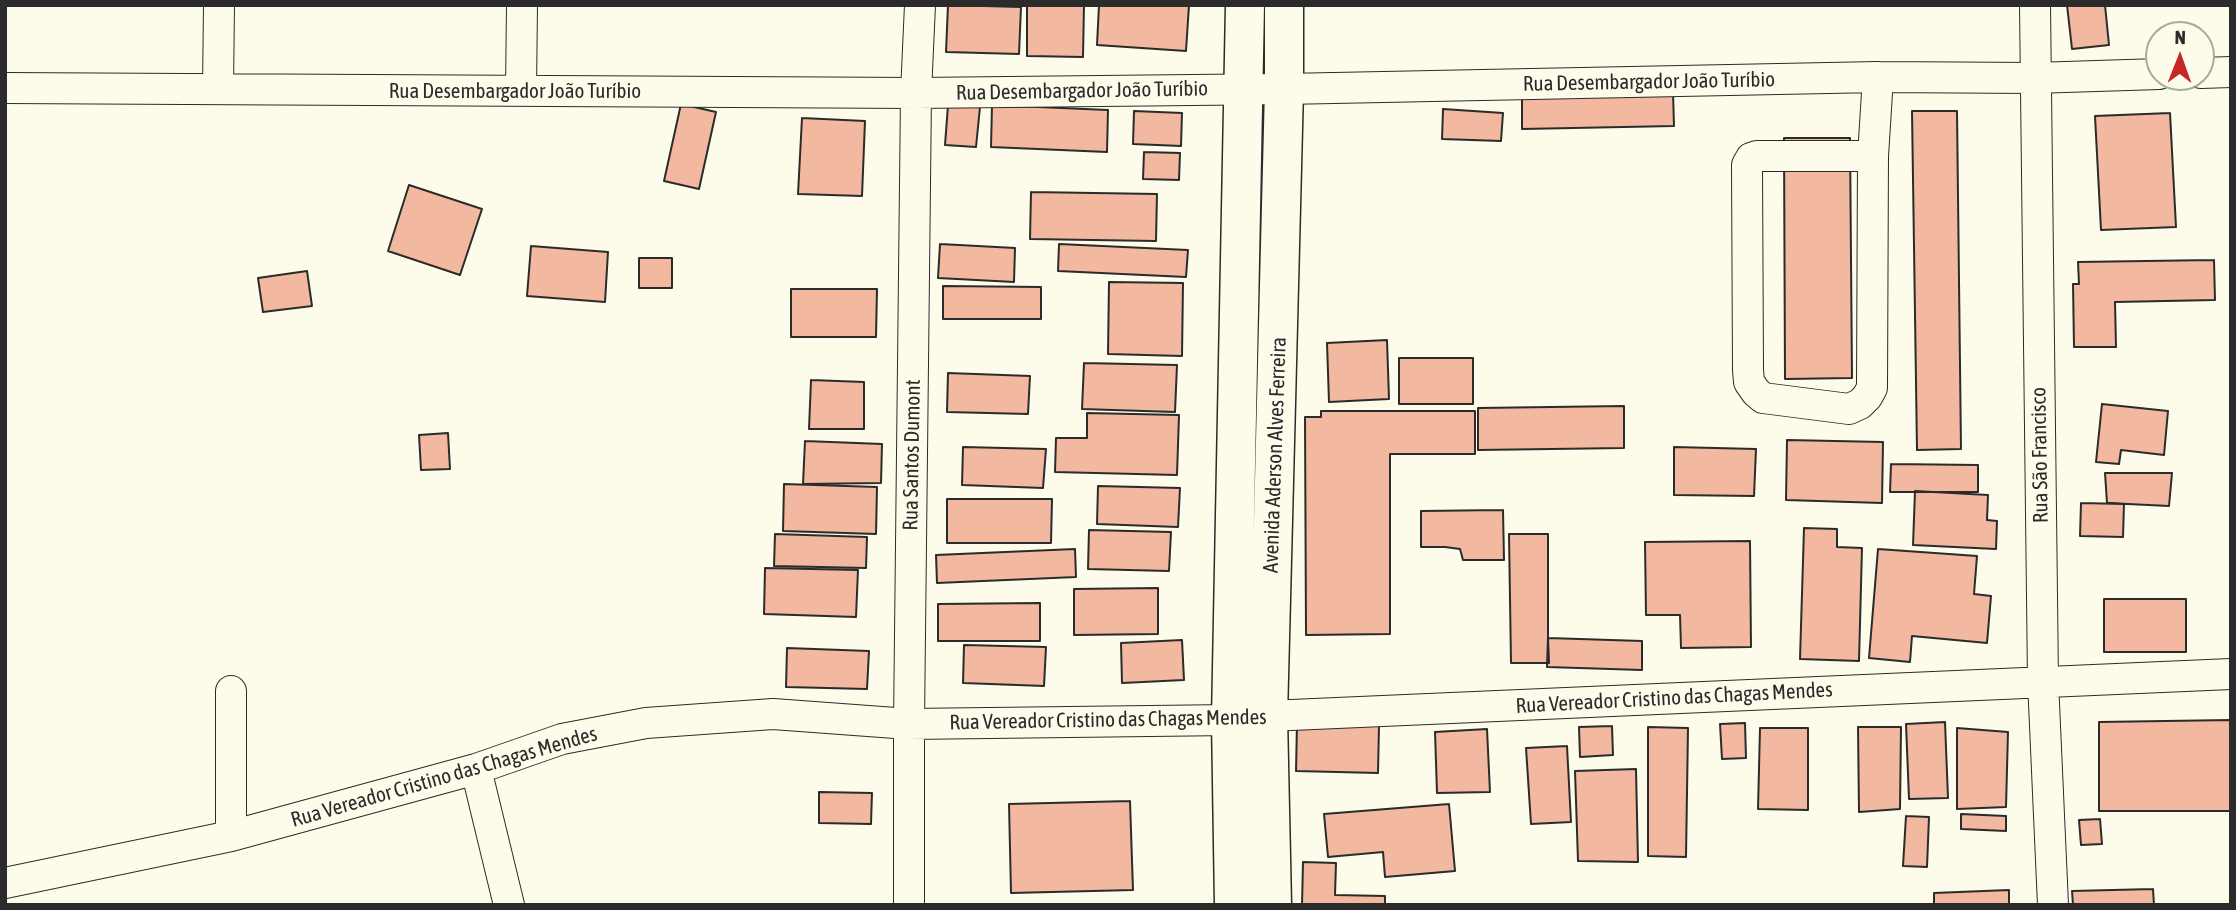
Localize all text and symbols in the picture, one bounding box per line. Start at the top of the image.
north arrow [2145,21,2215,91]
text: N [2175,26,2186,48]
street label: Rua Desembargador João Turíbio [1523,67,1775,97]
street label: Rua Desembargador João Turíbio [956,76,1208,106]
street label: Rua Desembargador João Turíbio [389,78,641,104]
street label: Avenida Aderson Alves Ferreira [1258,337,1292,573]
street label: Rua Santos Dumont [898,379,926,531]
street label: Rua São Francisco [2026,387,2054,523]
street label: Rua Vereador Cristino das Chagas Mendes [1515,677,1833,719]
street label: Rua Vereador Cristino das Chagas Mendes [949,705,1267,735]
street label: Rua Vereador Cristino das Chagas Mendes [288,721,600,833]

